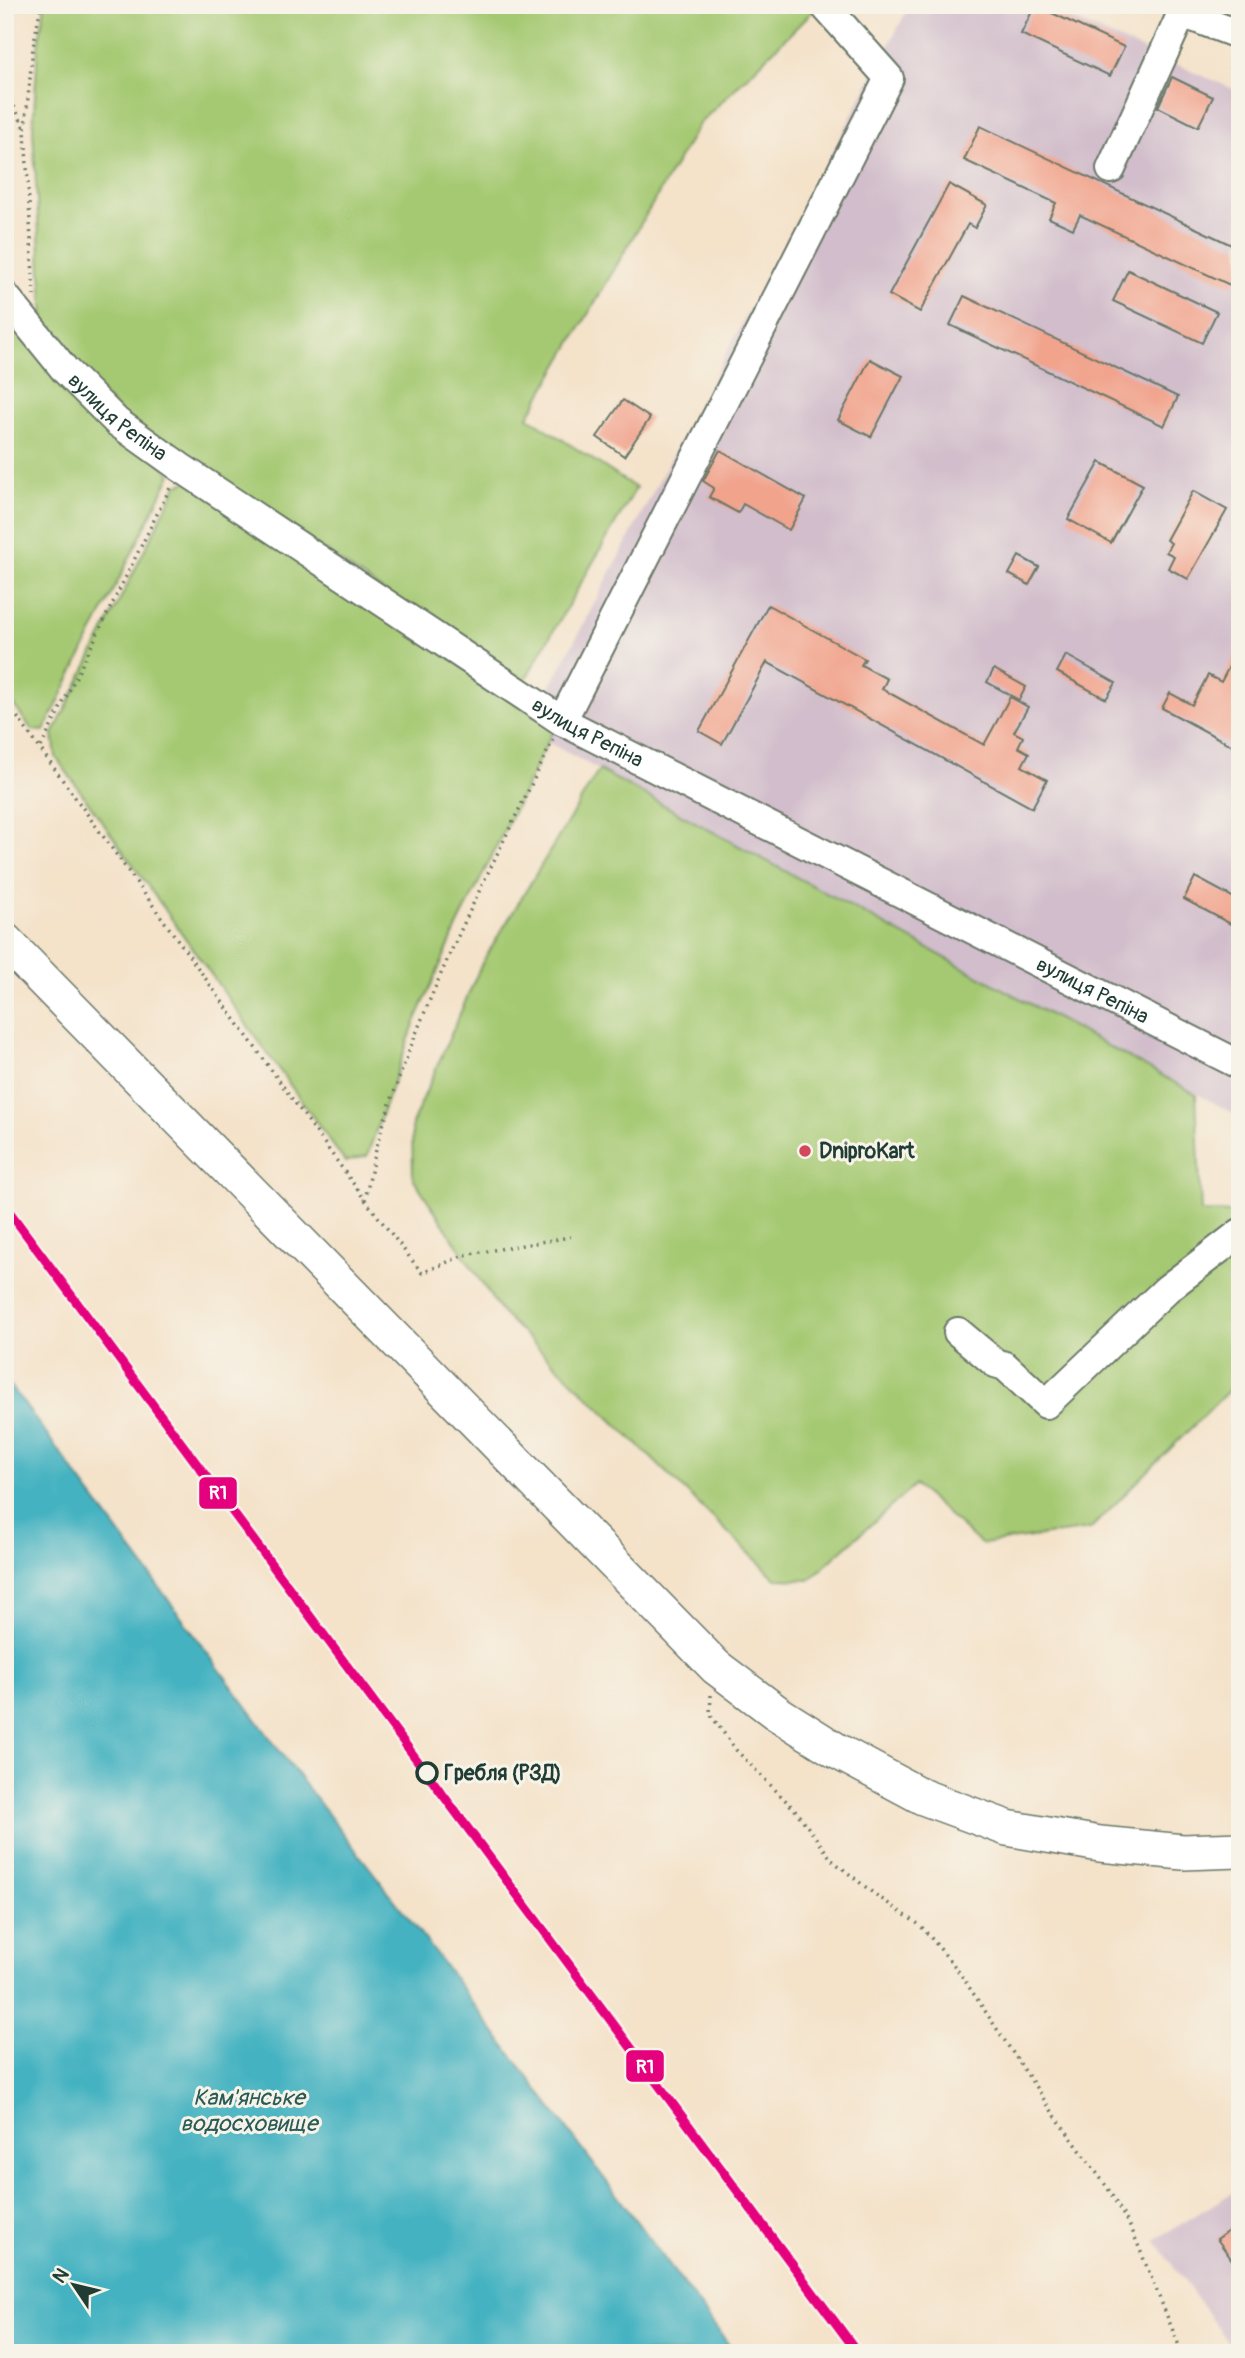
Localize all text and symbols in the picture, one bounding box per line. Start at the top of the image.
street label: вулиця Репіна [62,367,173,467]
street label: вулиця Репіна [527,691,648,774]
street label: вулиця Репіна [1032,950,1154,1030]
place label: DniproKart [819,1138,915,1165]
marker: DniproKart [797,1143,813,1159]
line badge: R1 [198,1476,238,1510]
text: R1 [209,1481,227,1505]
place label: Гребля (РЗД) [444,1760,562,1787]
marker: Гребля (РЗД) [416,1762,438,1784]
line badge: R1 [625,2049,665,2083]
text: R1 [636,2055,654,2079]
water label: Кам'янське водосховище [181,2083,320,2138]
north arrow [38,2250,108,2320]
text: N [47,2264,74,2288]

